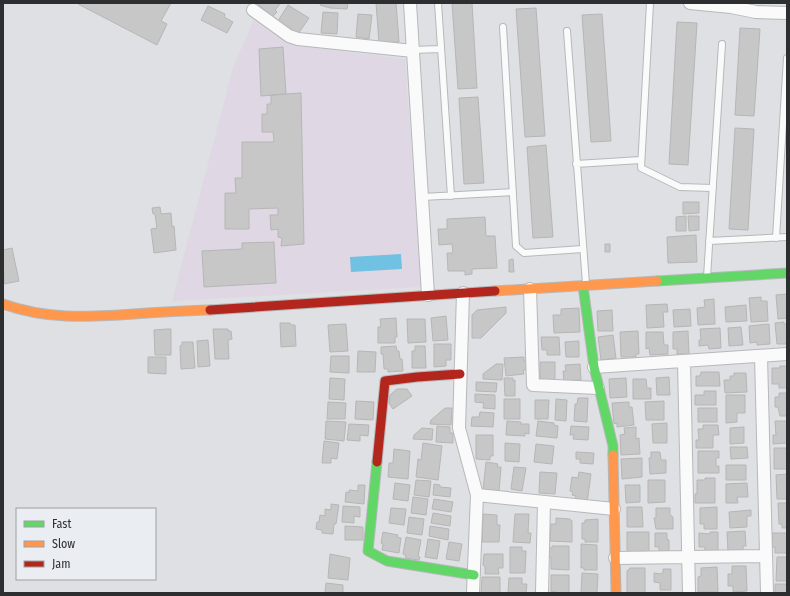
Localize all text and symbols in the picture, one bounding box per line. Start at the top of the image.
legend [16,508,156,580]
text: Fast [52,517,71,531]
text: Slow [52,537,75,551]
text: Jam [52,557,70,571]

